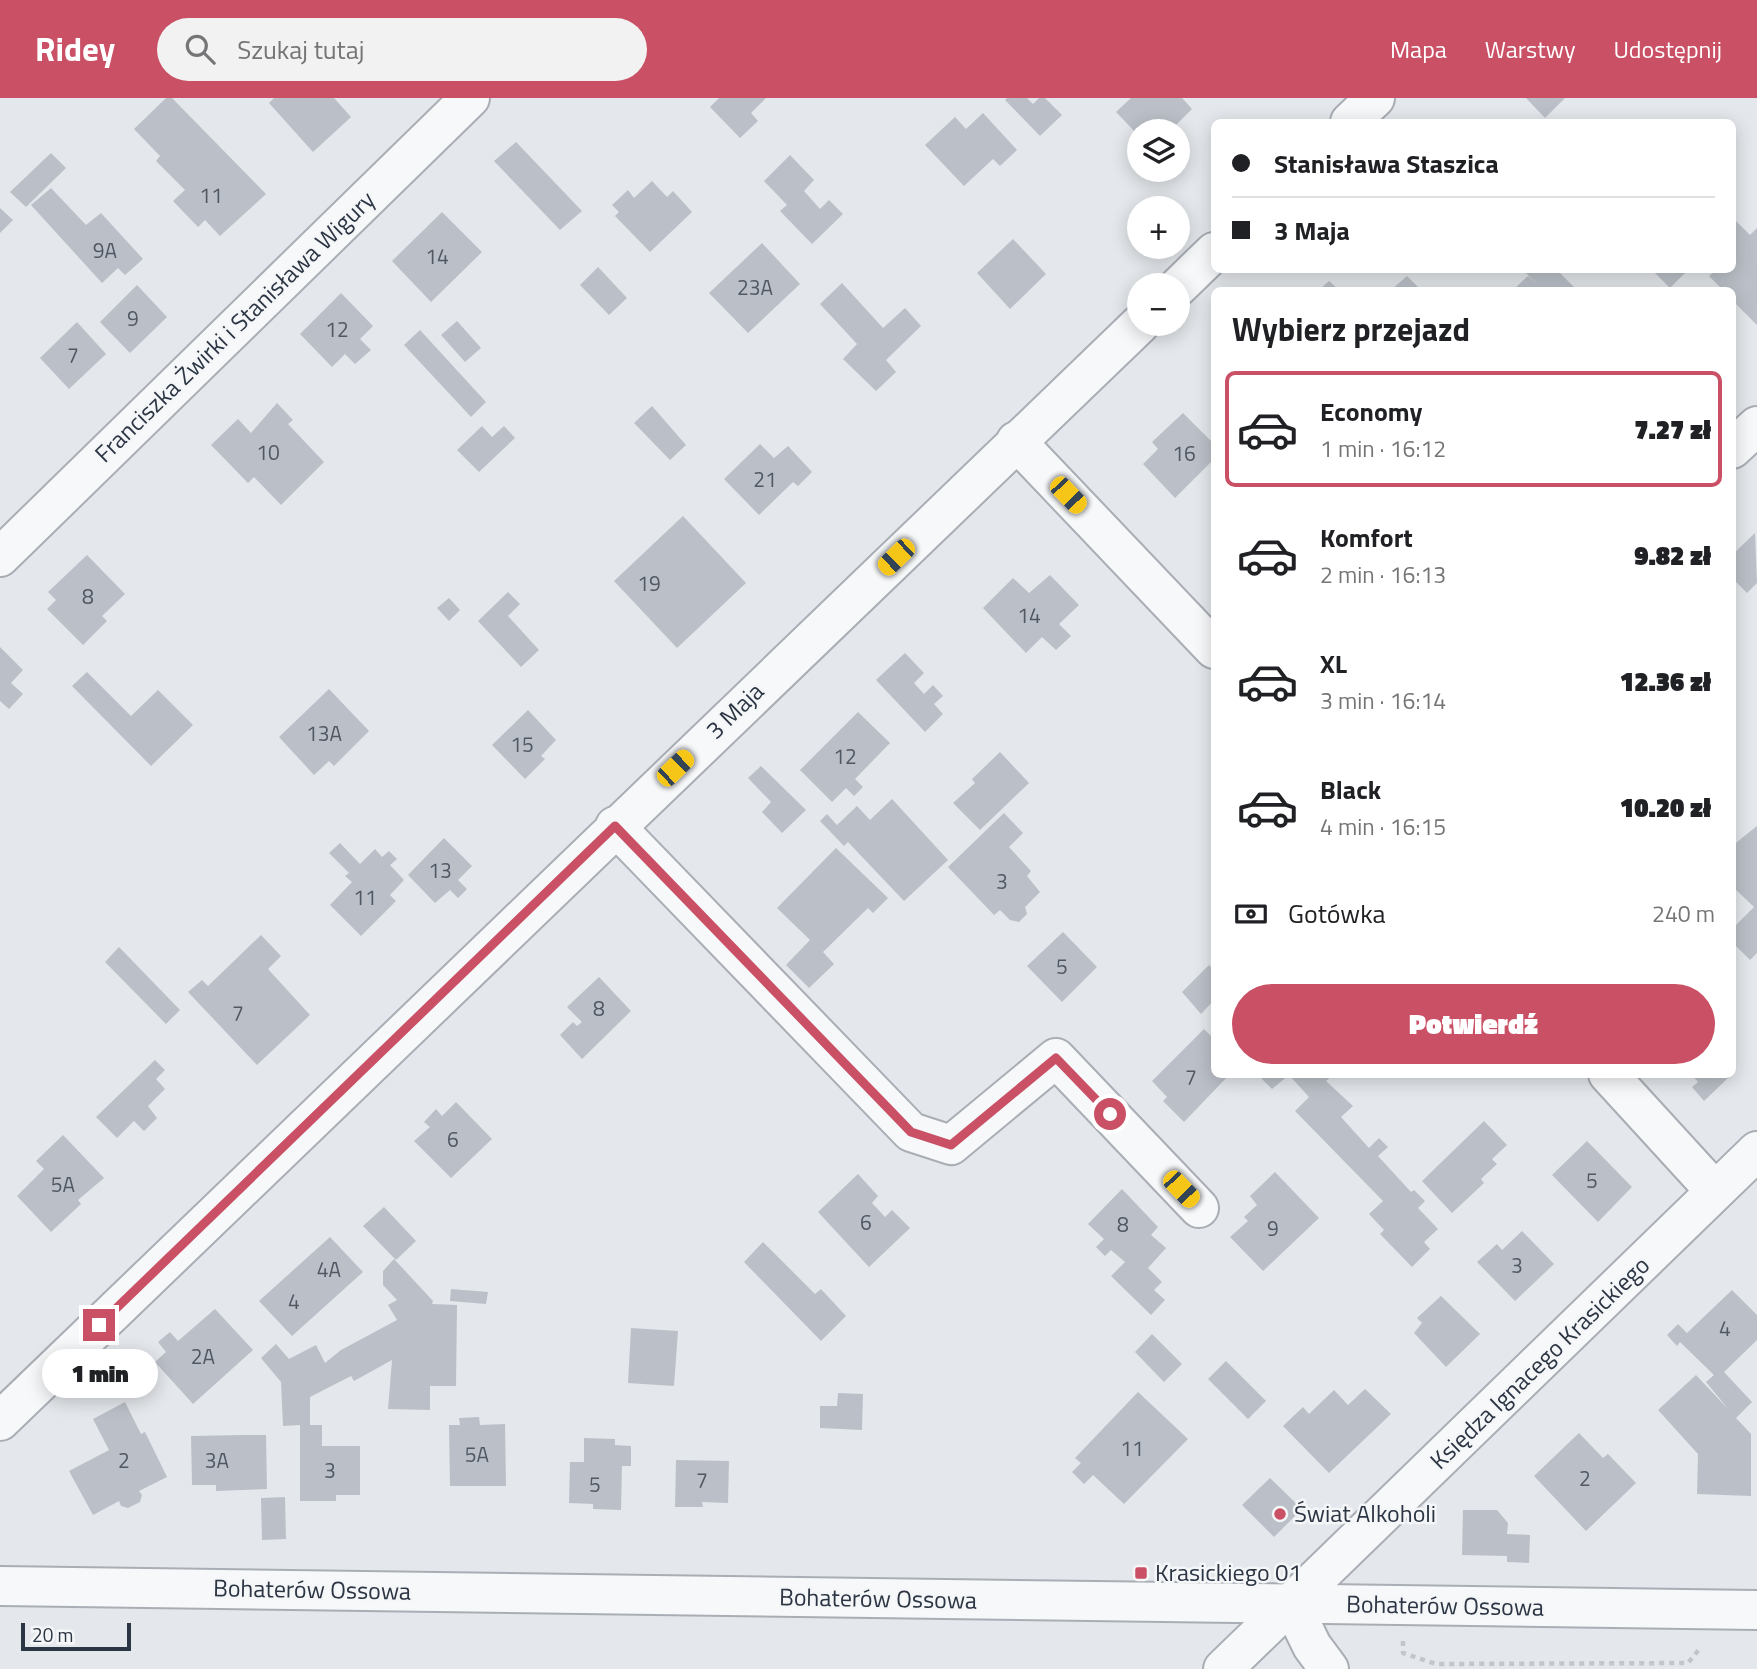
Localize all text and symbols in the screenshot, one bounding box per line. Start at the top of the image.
search box [157,18,647,81]
text: Ridey [35,24,115,74]
icon: search [181,30,219,68]
text: Szukaj tutaj [237,30,364,69]
text: Mapa [1390,31,1447,67]
text: Warstwy [1485,31,1576,67]
text: Udostępnij [1614,31,1722,67]
map controls [1127,119,1190,336]
button: layers [1127,119,1190,182]
text: Stanisława Staszica [1274,144,1499,183]
house number: 11 [199,179,223,211]
street label: Franciszka Żwirki i Stanisława Wigury [86,182,383,470]
button: + [1127,196,1190,259]
text: 3 Maja [1274,211,1350,250]
house number: 9A [93,234,118,266]
house number: 14 [425,240,449,272]
house number: 23A [737,271,773,303]
button: − [1127,273,1190,336]
house number: 9 [127,302,139,334]
text: Wybierz przejazd [1232,305,1470,353]
house number: 12 [325,313,349,345]
house number: 7 [67,339,79,371]
text: Economy [1320,392,1422,431]
icon: car [1236,398,1299,461]
text: 7.27 zł [1634,410,1711,449]
text: 1 min · 16:12 [1320,431,1446,466]
house number: 10 [256,436,280,468]
house number: 16 [1172,437,1196,469]
house number: 21 [753,463,777,495]
car [1046,473,1091,517]
text: Komfort [1320,518,1413,557]
icon: car [1236,524,1299,587]
car [874,535,919,579]
text: 9.82 zł [1634,536,1711,575]
text: 2 min · 16:13 [1320,557,1446,592]
house number: 19 [637,567,661,599]
house number: 8 [82,580,94,612]
house number: 14 [1017,599,1041,631]
text: XL [1320,644,1347,683]
icon: car [1236,650,1299,713]
text: 12.36 zł [1620,662,1711,701]
street label: 3 Maja [697,674,771,747]
text: 3 min · 16:14 [1320,683,1446,718]
house number: 13A [306,717,342,749]
house number: 15 [510,728,534,760]
house number: 12 [833,740,857,772]
car [653,746,698,790]
text: Black [1320,770,1381,809]
icon: car [1236,776,1299,839]
text: 10.20 zł [1620,788,1711,827]
text: 4 min · 16:15 [1320,809,1446,844]
house number: 13 [428,854,452,886]
house number: 3 [996,865,1008,897]
house number: 11 [353,881,377,913]
text: Gotówka [1288,894,1386,933]
icon: cash [1232,895,1270,933]
text: 240 m [1652,896,1715,931]
house number: 5 [1056,950,1068,982]
button: Potwierdź [1232,984,1715,1064]
house number: 8 [593,992,605,1024]
house number: 7 [232,997,244,1029]
house number: 7 [1185,1061,1197,1093]
route start [1094,1098,1126,1130]
house number: 6 [447,1123,459,1155]
house number: 5 [1586,1164,1598,1196]
car [1159,1167,1204,1211]
house number: 5A [51,1168,76,1200]
house number: 6 [860,1206,872,1238]
house number: 8 [1117,1208,1129,1240]
house number: 9 [1267,1212,1279,1244]
street label: Księdza Ignacego Krasickiego [1421,1247,1657,1477]
house number: 3 [1511,1249,1523,1281]
house number: 4A [317,1253,342,1285]
house number: 4 [288,1285,300,1317]
route end [83,1309,115,1341]
house number: 4 [1719,1312,1731,1344]
house number: 2A [191,1340,216,1372]
callout: 1 min [41,1350,157,1398]
text: 1 min [71,1356,129,1391]
house number: 11 [1120,1432,1144,1464]
house number: 5A [465,1438,490,1470]
house number: 2 [118,1444,130,1476]
house number: 3A [205,1444,230,1476]
house number: 3 [324,1454,336,1486]
house number: 2 [1579,1462,1591,1494]
house number: 7 [696,1464,708,1496]
house number: 5 [589,1468,601,1500]
place label: Świat Alkoholi [1294,1495,1436,1531]
marker: Świat Alkoholi [1272,1506,1288,1522]
place label: Krasickiego 01 [1155,1554,1302,1590]
marker: Krasickiego 01 [1133,1565,1149,1581]
street label: Bohaterów Ossowa [213,1569,411,1609]
street label: Bohaterów Ossowa [779,1578,977,1618]
street label: Bohaterów Ossowa [1346,1585,1544,1625]
scale bar [21,1620,131,1652]
text: 20 m [32,1620,73,1649]

